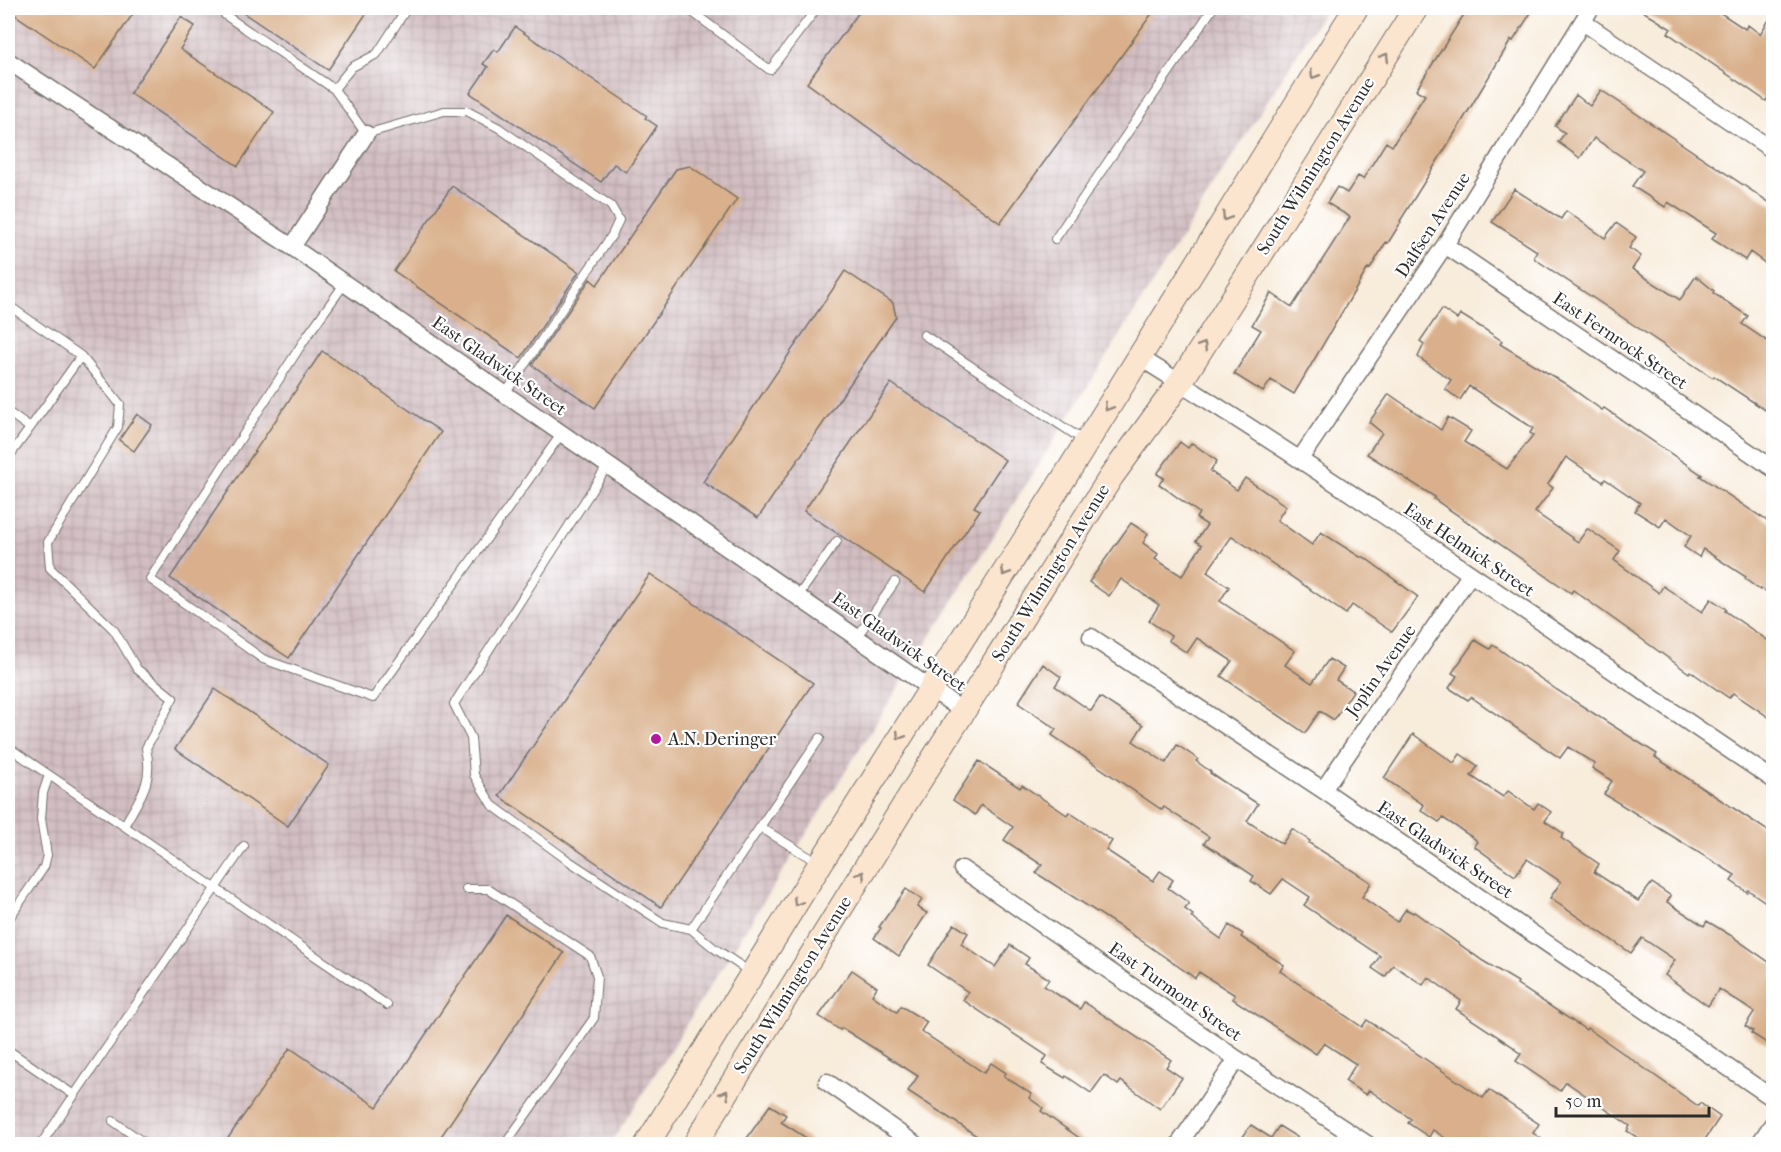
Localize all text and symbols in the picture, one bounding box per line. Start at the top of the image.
one-way arrow [1377,53,1389,63]
one-way arrow [1310,69,1322,79]
street label: South Wilmington Avenue [1253,73,1379,259]
street label: Dalfsen Avenue [1391,168,1475,281]
one-way arrow [1222,211,1234,221]
street label: East Fernrock Street [1549,288,1692,394]
street label: East Gladwick Street [428,312,571,421]
one-way arrow [1195,342,1207,352]
one-way arrow [1104,401,1116,411]
street label: South Wilmington Avenue [988,480,1114,666]
street label: East Helmick Street [1400,499,1539,602]
one-way arrow [1000,566,1012,576]
street label: East Gladwick Street [828,588,971,697]
street label: Joplin Avenue [1340,621,1421,723]
place label: A.N. Deringer [667,729,776,750]
one-way arrow [897,730,908,741]
marker: A.N. Deringer [649,732,663,746]
street label: East Gladwick Street [1373,797,1517,904]
one-way arrow [854,871,866,881]
street label: South Wilmington Avenue [730,892,856,1078]
one-way arrow [792,896,804,906]
street label: East Turmont Street [1104,938,1246,1046]
scale bar [1556,1080,1709,1118]
one-way arrow [717,1090,729,1100]
text: 50 m [1565,1091,1602,1112]

